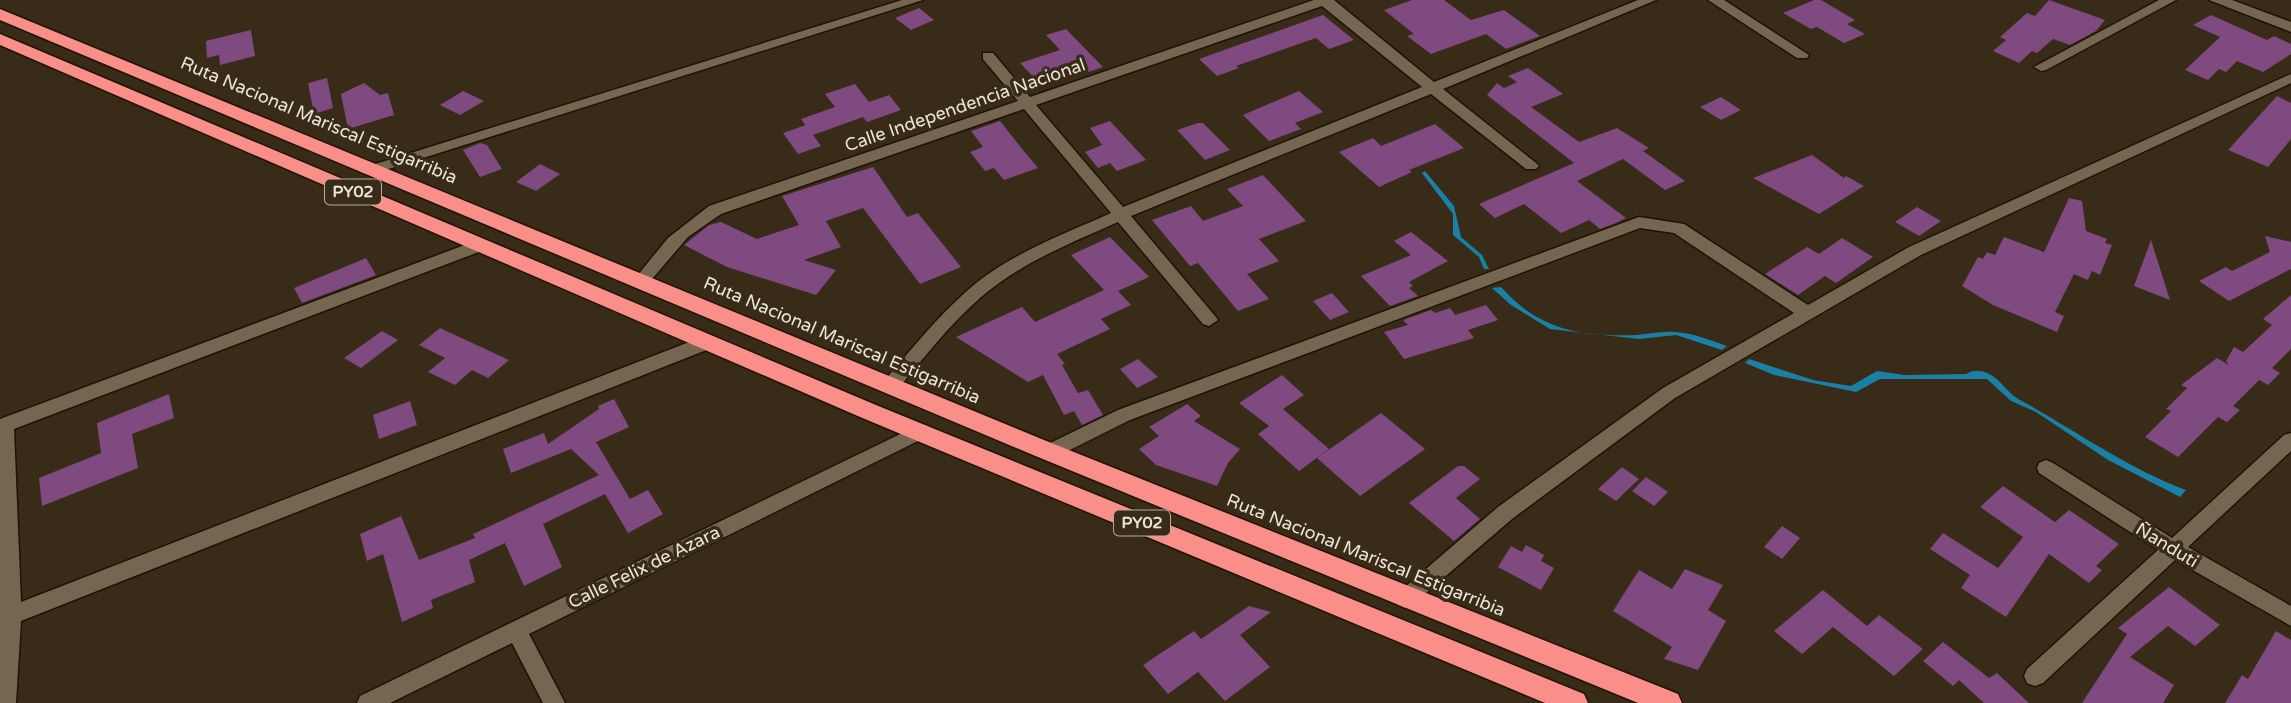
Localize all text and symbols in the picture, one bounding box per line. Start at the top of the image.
street label: Ruta Nacional Mariscal Estigarribia [177,52,461,188]
street label: Calle Independencia Nacional [842,53,1088,157]
road number: PY02 [325,180,381,204]
street label: Ruta Nacional Mariscal Estigarribia [700,272,984,408]
street label: Ruta Nacional Mariscal Estigarribia [1223,489,1509,621]
road number: PY02 [1114,510,1170,536]
street label: Ñanduti [2132,518,2202,572]
street label: Calle Felix de Azara [565,521,723,613]

